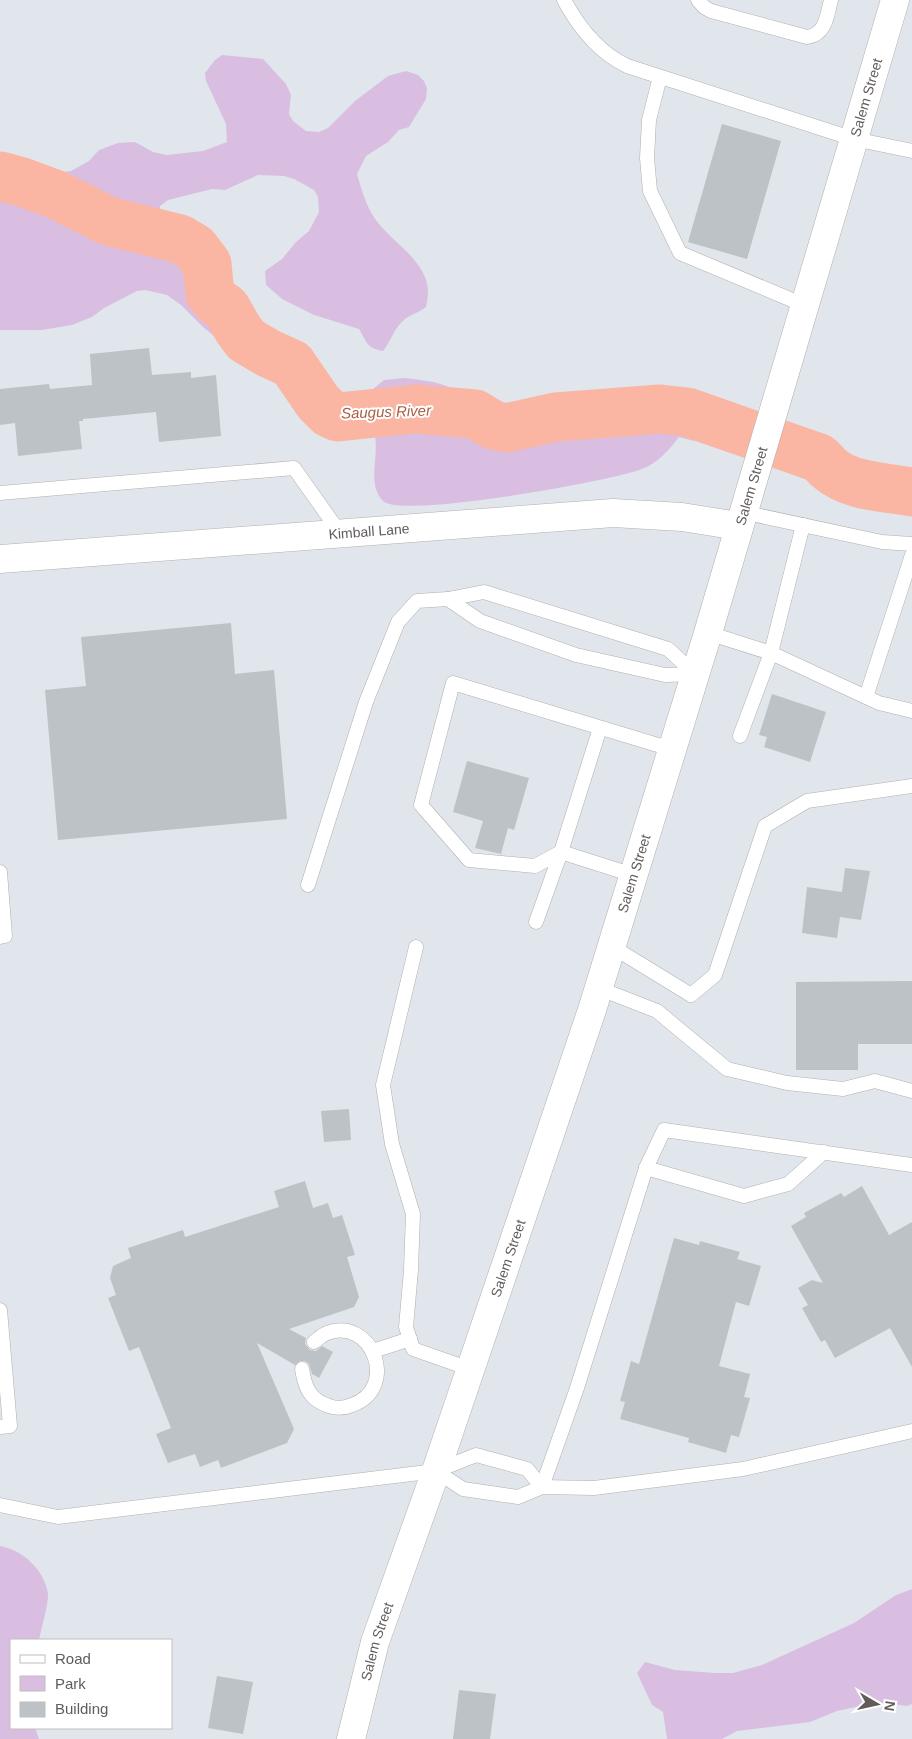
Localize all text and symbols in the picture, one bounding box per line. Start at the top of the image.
street label: Salem Street [847,56,885,139]
water label: Saugus River [341,401,432,422]
street label: Salem Street [732,445,771,527]
street label: Kimball Lane [328,520,410,542]
street label: Salem Street [614,832,654,915]
street label: Salem Street [487,1217,529,1299]
street label: Salem Street [358,1600,397,1682]
legend [10,1639,172,1729]
text: Road [55,1650,91,1667]
text: Park [55,1675,86,1692]
north arrow [852,1679,902,1729]
text: Building [55,1700,108,1717]
text: N [881,1700,899,1712]

